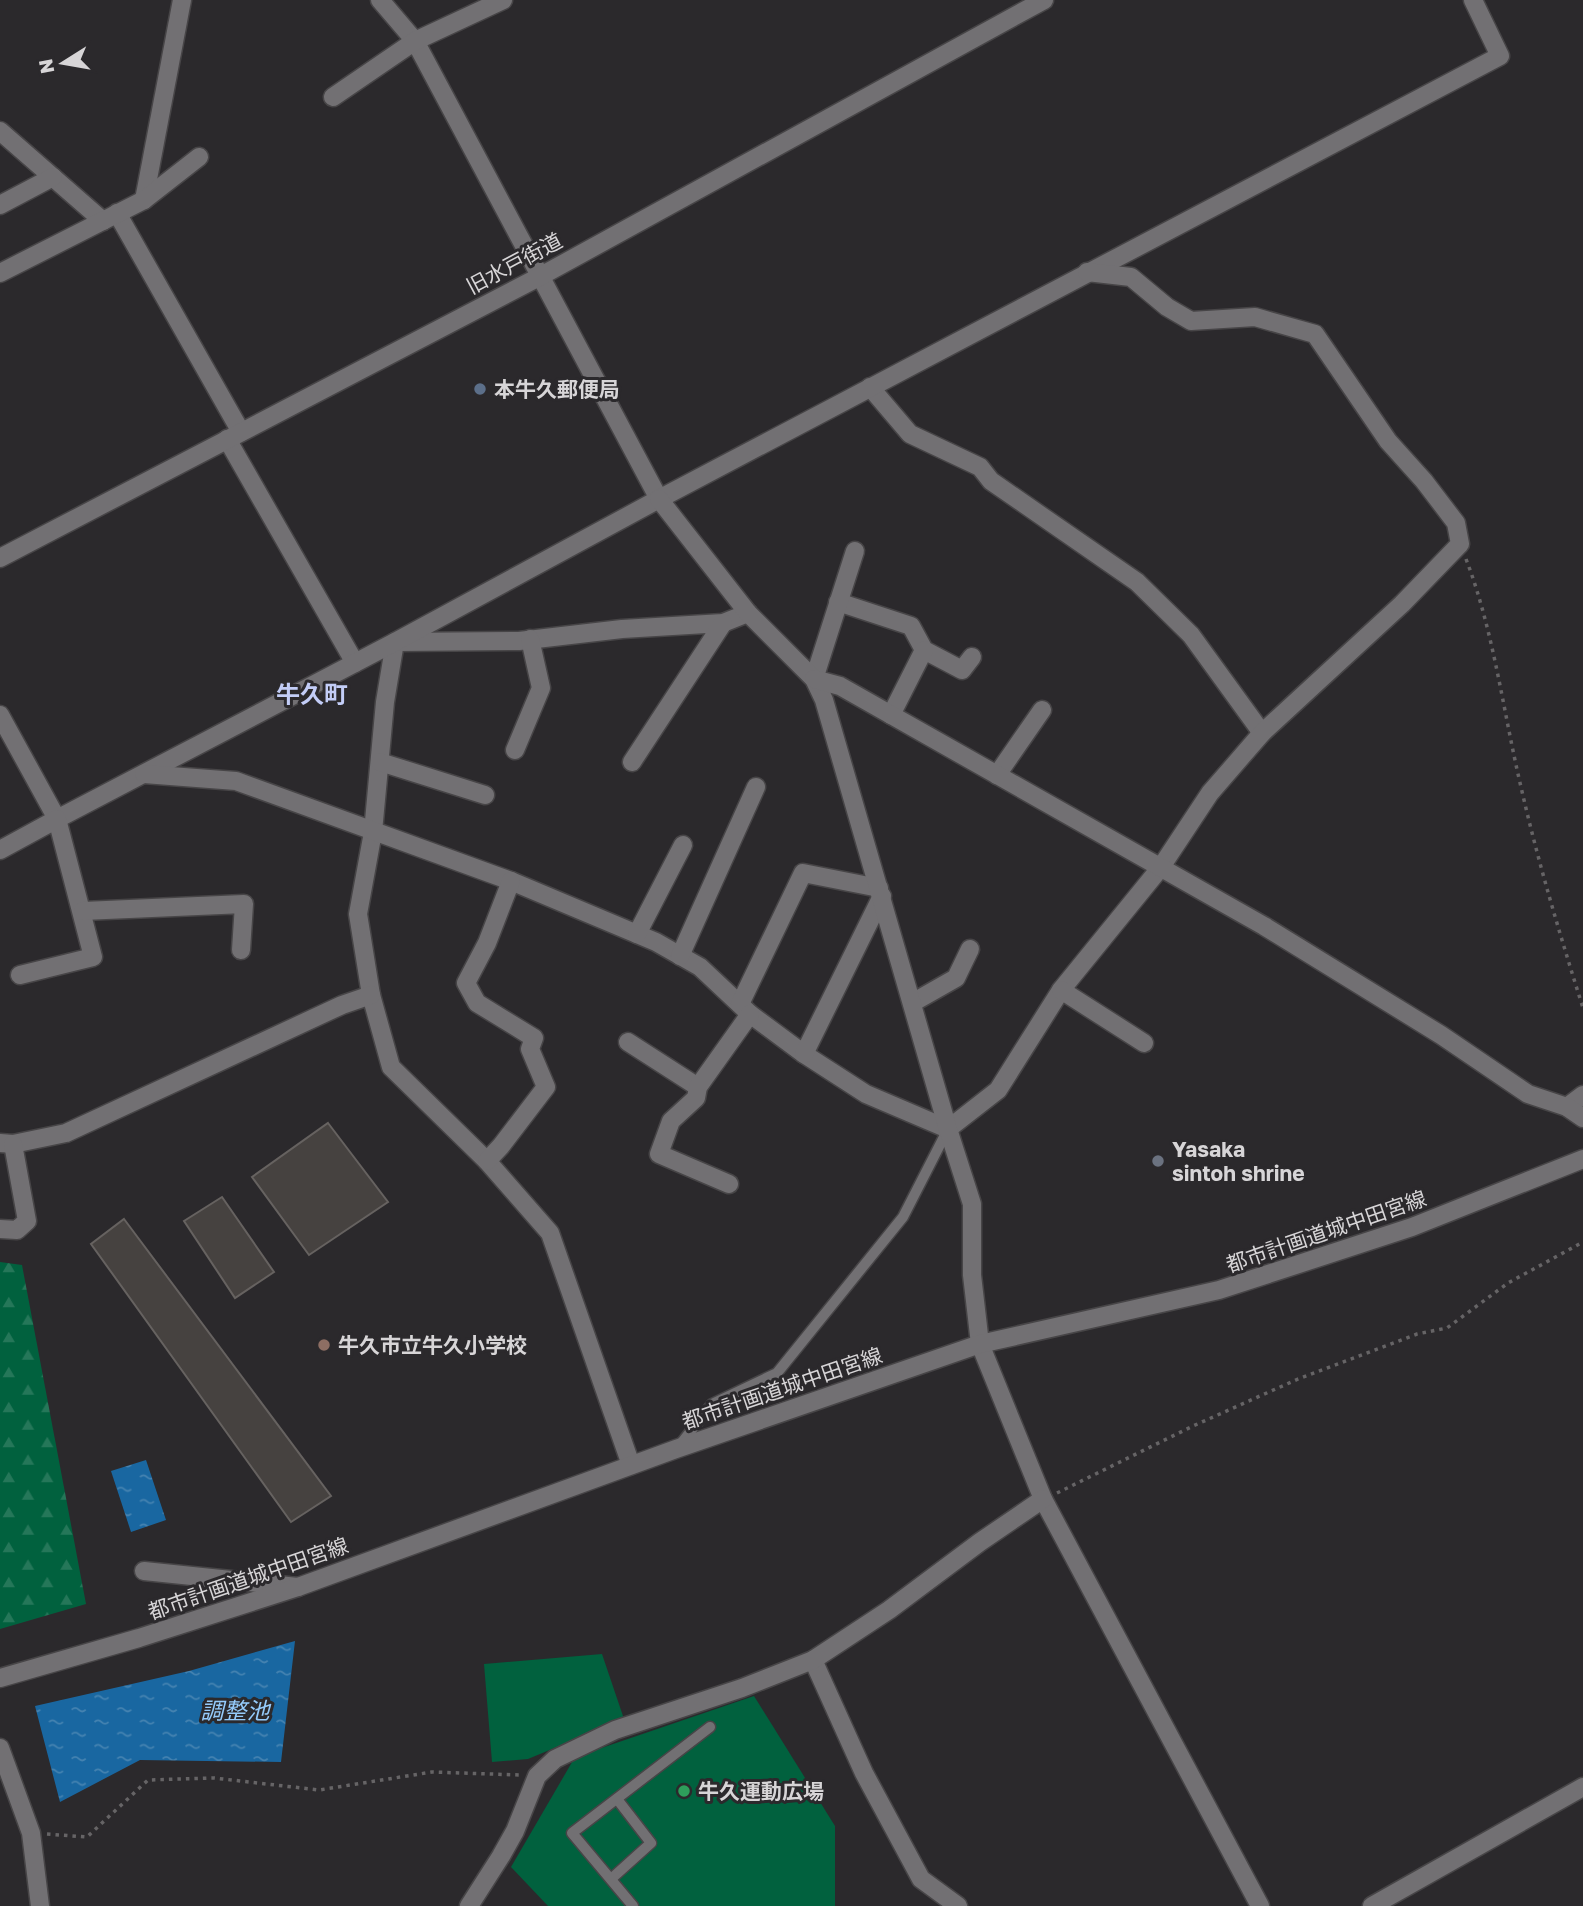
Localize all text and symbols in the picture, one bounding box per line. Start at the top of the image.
north arrow [28,28,98,98]
text: N [33,57,58,76]
street label: 旧水戸街道 [462,227,566,299]
place label: 本牛久郵便局 [494,376,620,402]
marker: 本牛久郵便局 [472,381,488,397]
district label: 牛久町 [276,679,348,708]
place label: Yasaka sintoh shrine [1172,1136,1305,1186]
marker: Yasaka sintoh shrine [1150,1153,1166,1169]
street label: 都市計画道城中田宮線 [1222,1185,1430,1277]
place label: 牛久市立牛久小学校 [338,1332,527,1358]
marker: 牛久市立牛久小学校 [316,1337,332,1353]
street label: 都市計画道城中田宮線 [678,1342,886,1434]
street label: 都市計画道城中田宮線 [144,1532,352,1624]
water label: 調整池 [201,1696,272,1724]
place label: 牛久運動広場 [698,1778,824,1804]
marker: 牛久運動広場 [676,1783,692,1799]

